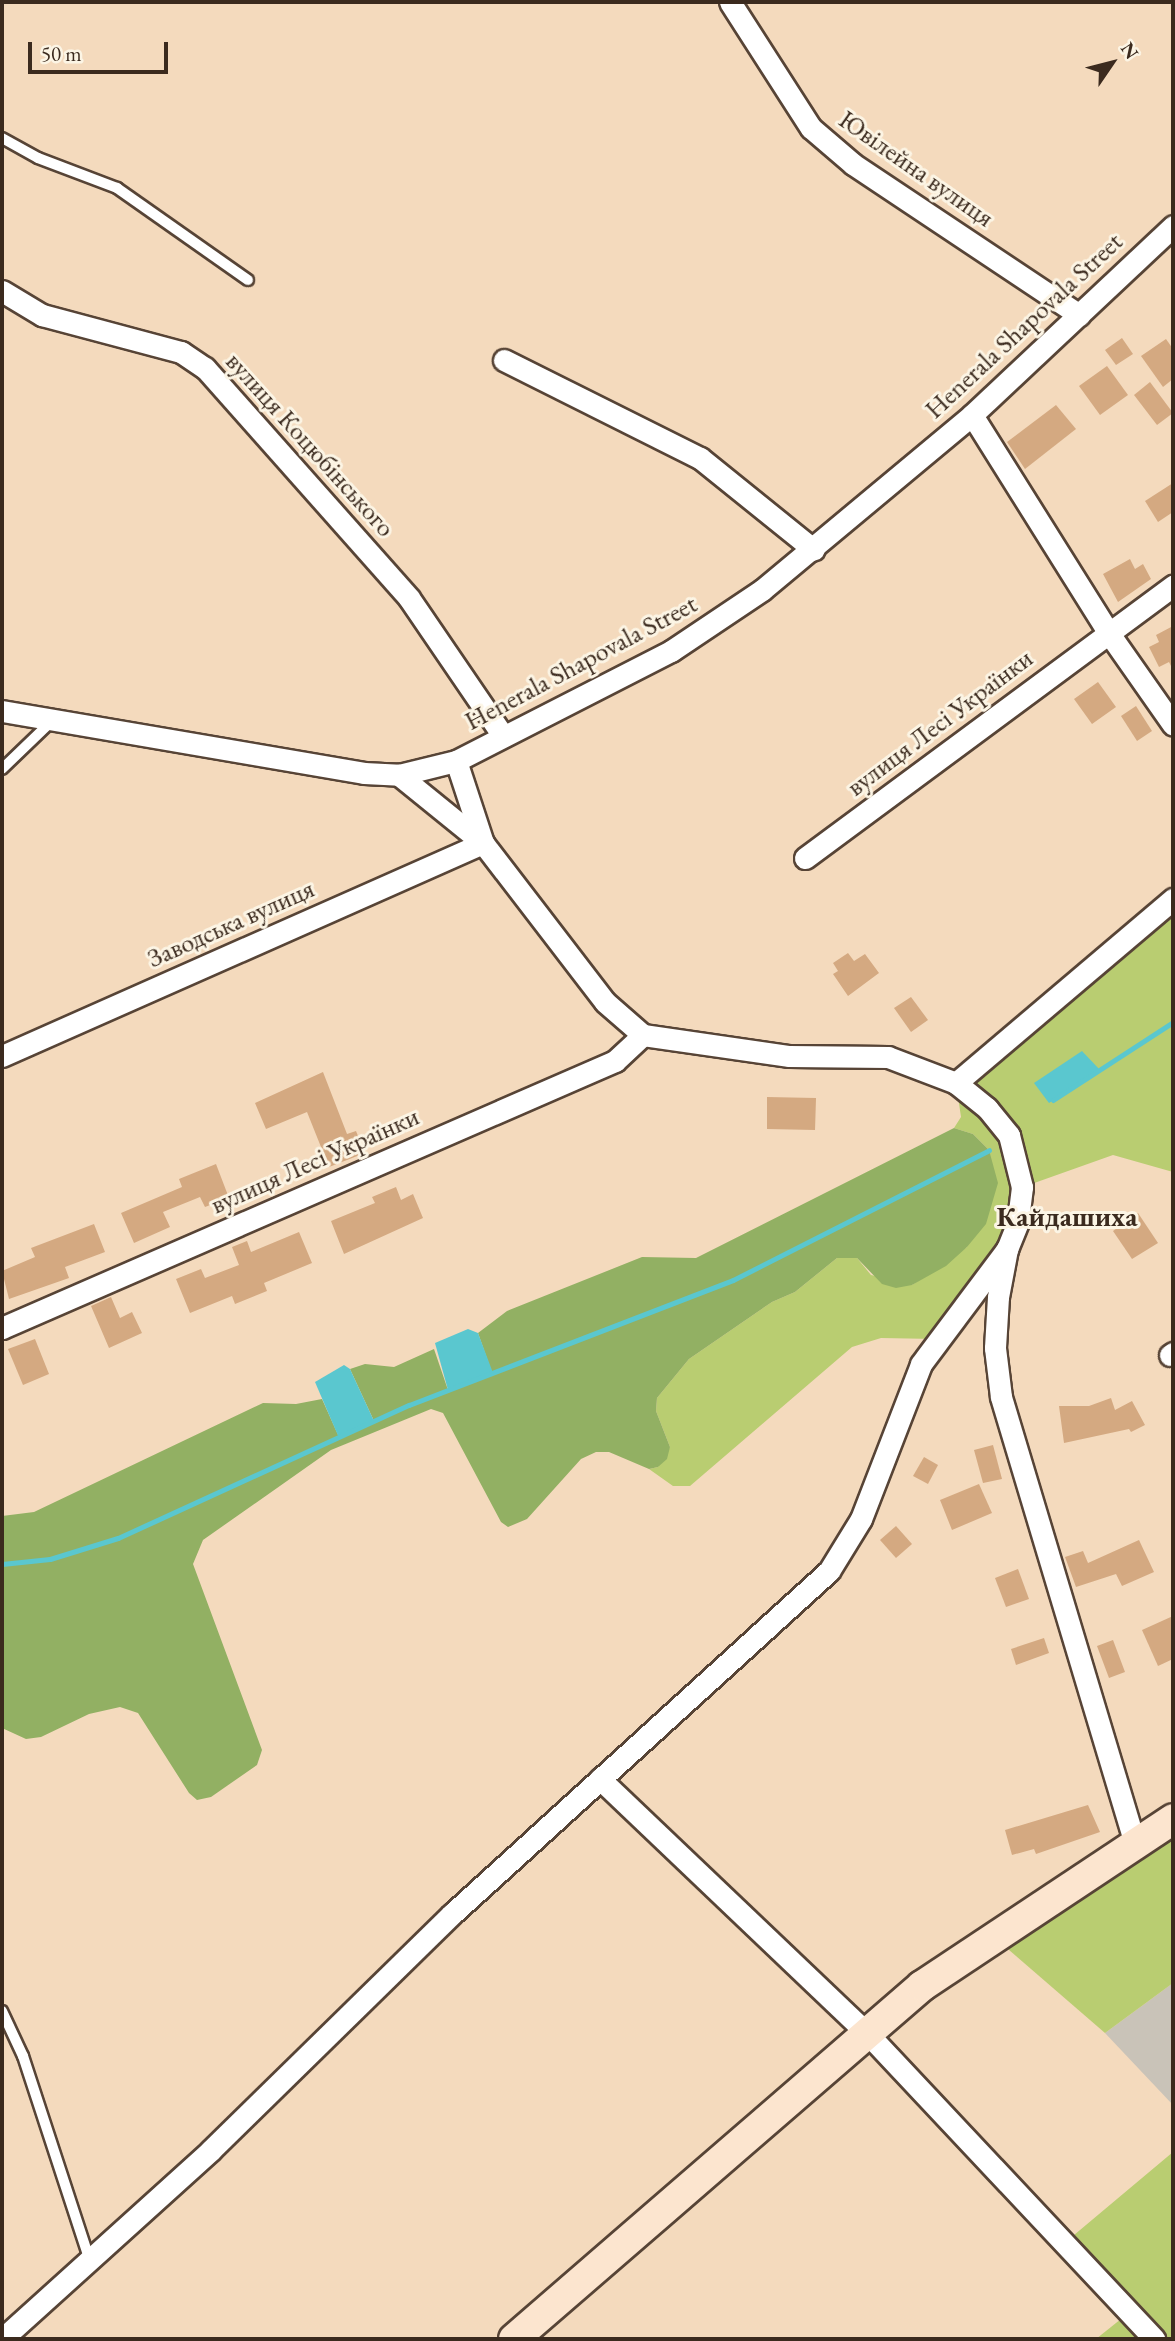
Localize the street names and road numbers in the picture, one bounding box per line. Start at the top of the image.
street label: Ювілейна вулиця [832,104,1000,234]
street label: Henerala Shapovala Street [919,227,1129,425]
street label: вулиця Коцюбінського [219,346,401,544]
street label: Henerala Shapovala Street [460,589,702,737]
street label: вулиця Лесі Українки [841,643,1039,803]
street label: Заводська вулиця [143,873,319,975]
street label: вулиця Лесі Українки [206,1101,424,1221]

